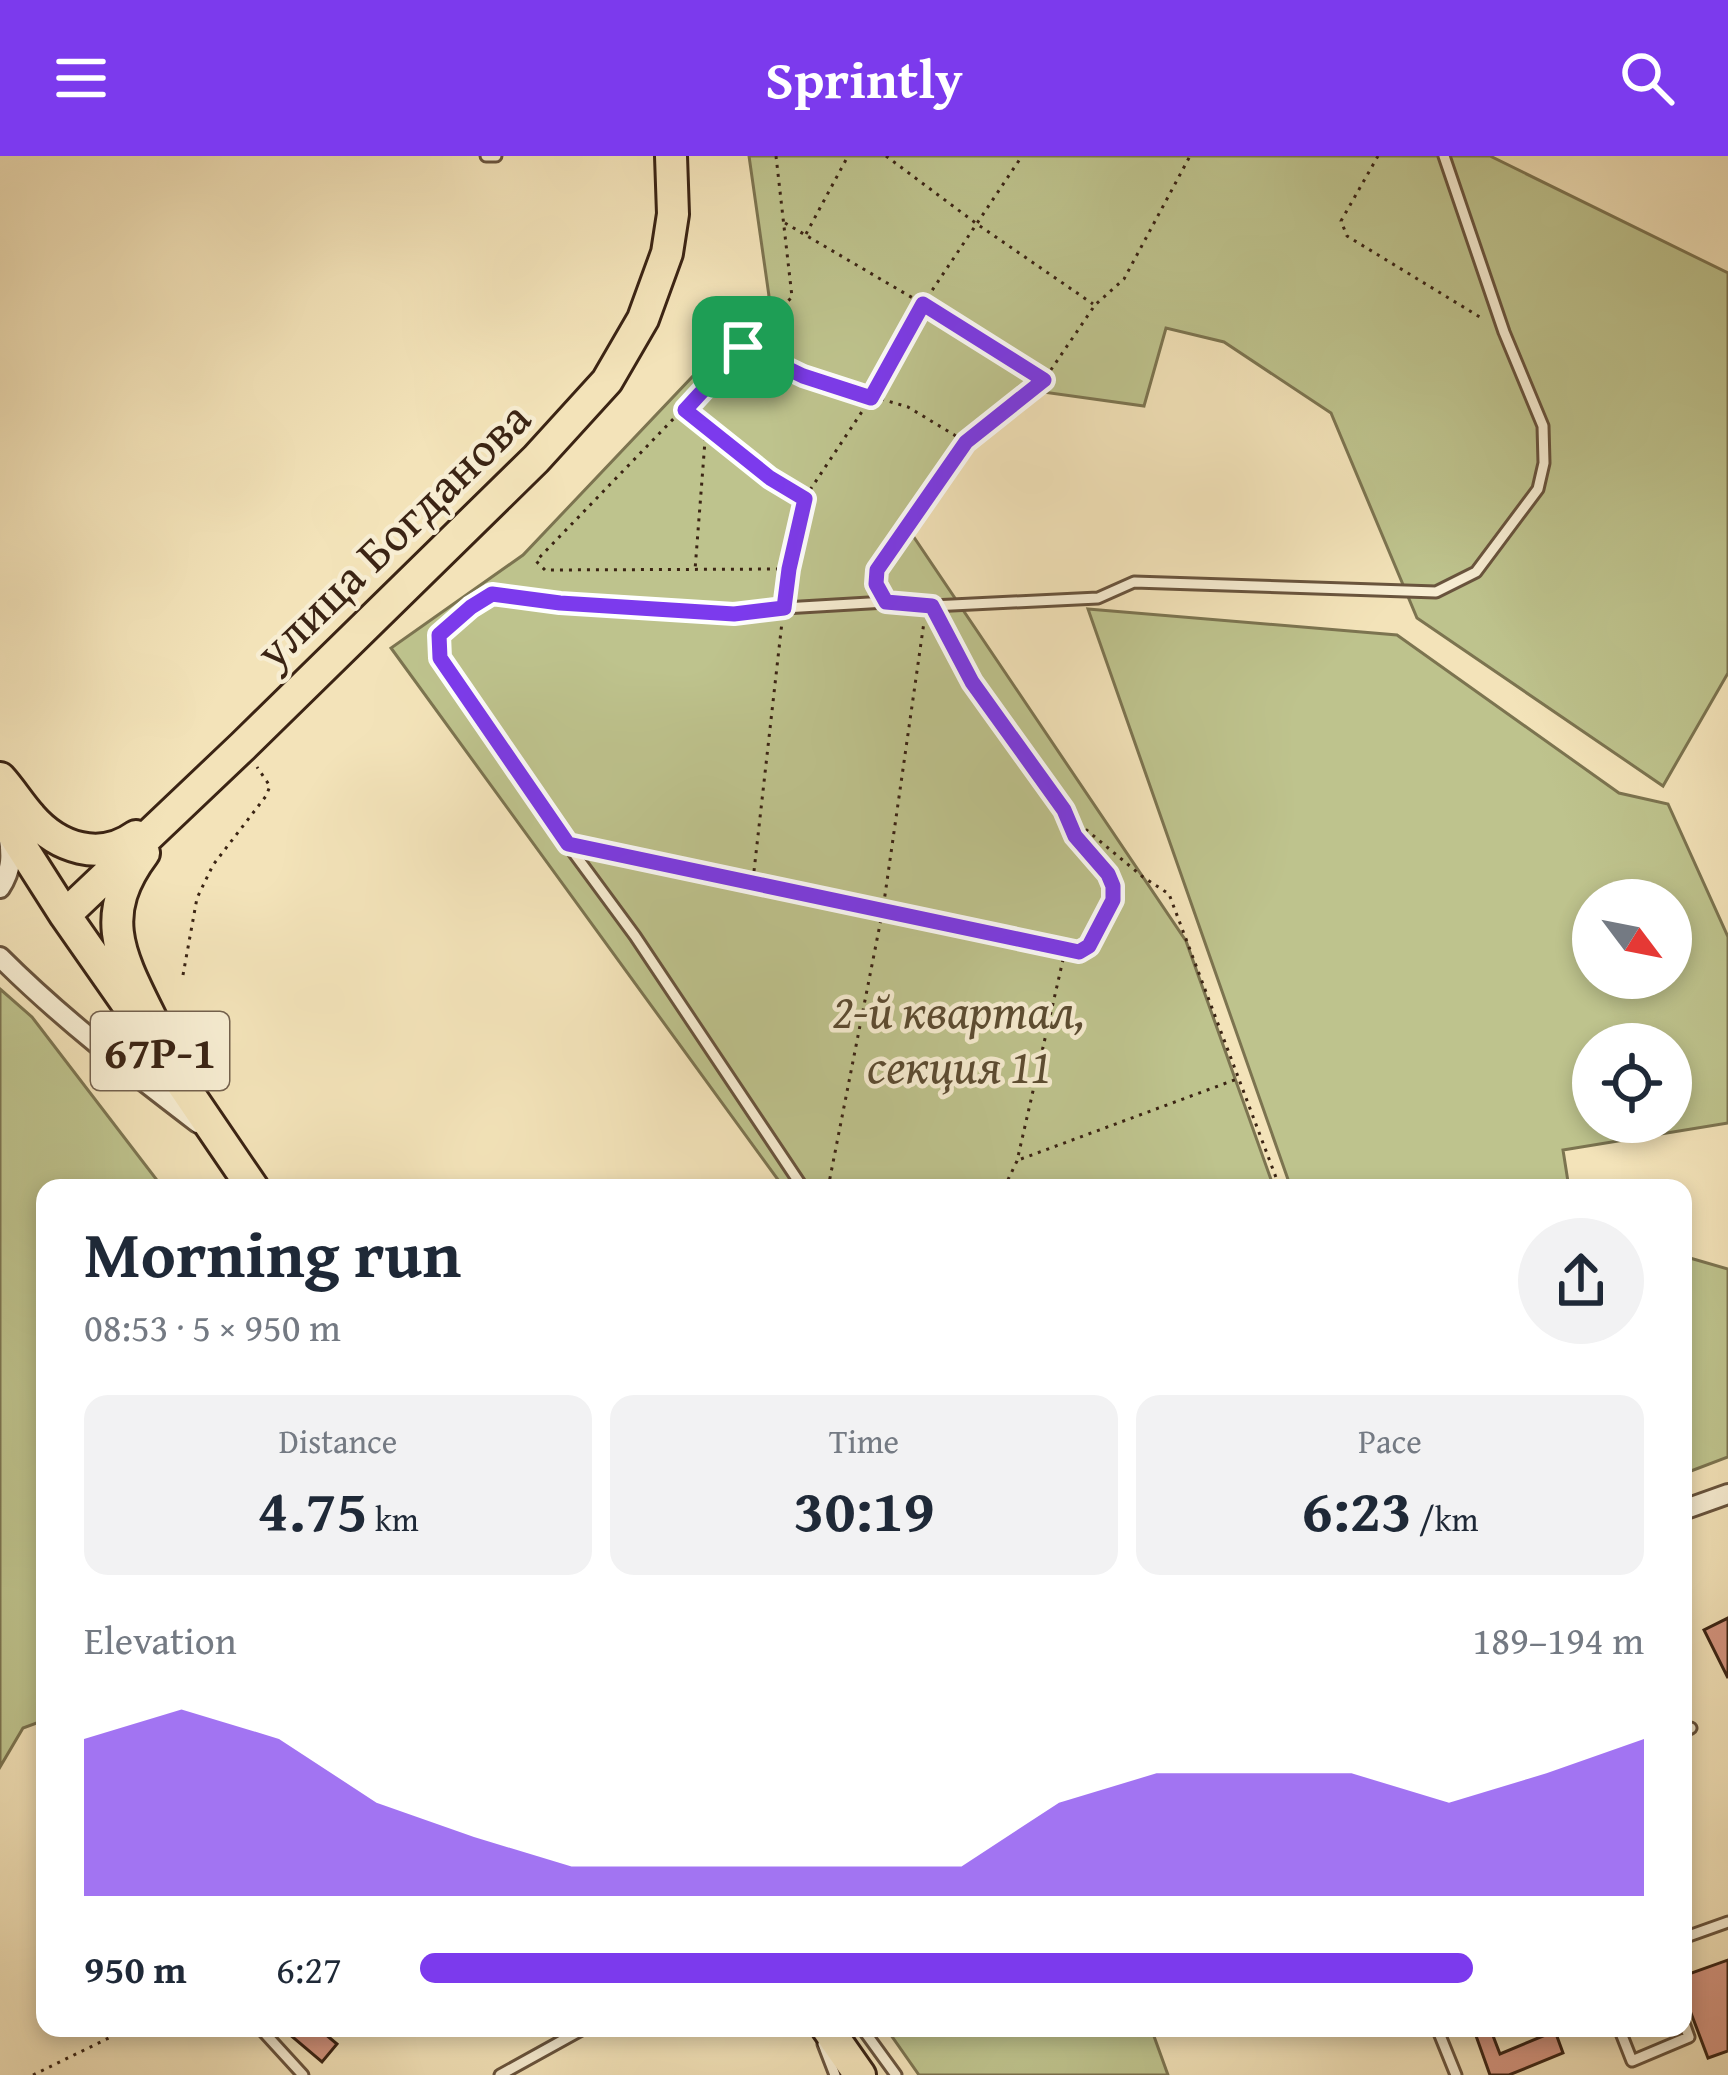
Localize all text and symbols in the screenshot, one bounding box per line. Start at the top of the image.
text: Sprintly [765,39,963,118]
icon: menu [48,45,114,111]
icon: search [1614,45,1680,111]
pin [692,296,794,398]
icon: arrive [710,314,776,380]
street label: улица Богданова [237,383,546,685]
north arrow [1572,879,1692,999]
map controls [1572,879,1692,1143]
park label: 2-й квартал, секция 11 [832,975,1085,1101]
road number: 67Р-1 [91,1012,229,1090]
button: locate [1572,1023,1692,1143]
text: Morning run [84,1204,461,1301]
button: share [1518,1218,1644,1344]
text: 08:53 · 5 × 950 m [84,1298,341,1355]
text: Distance [279,1417,397,1465]
text: Time [829,1417,899,1465]
text: Pace [1358,1417,1422,1465]
text: 4.75 [257,1465,368,1553]
text: 30:19 [793,1465,935,1553]
text: 6:23 [1302,1465,1412,1553]
text: km [368,1495,419,1543]
text: /km [1412,1495,1478,1543]
text: Elevation [84,1611,237,1668]
text: 189–194 m [1472,1611,1644,1668]
text: 950 m [84,1940,187,1997]
text: 6:27 [276,1940,342,1997]

